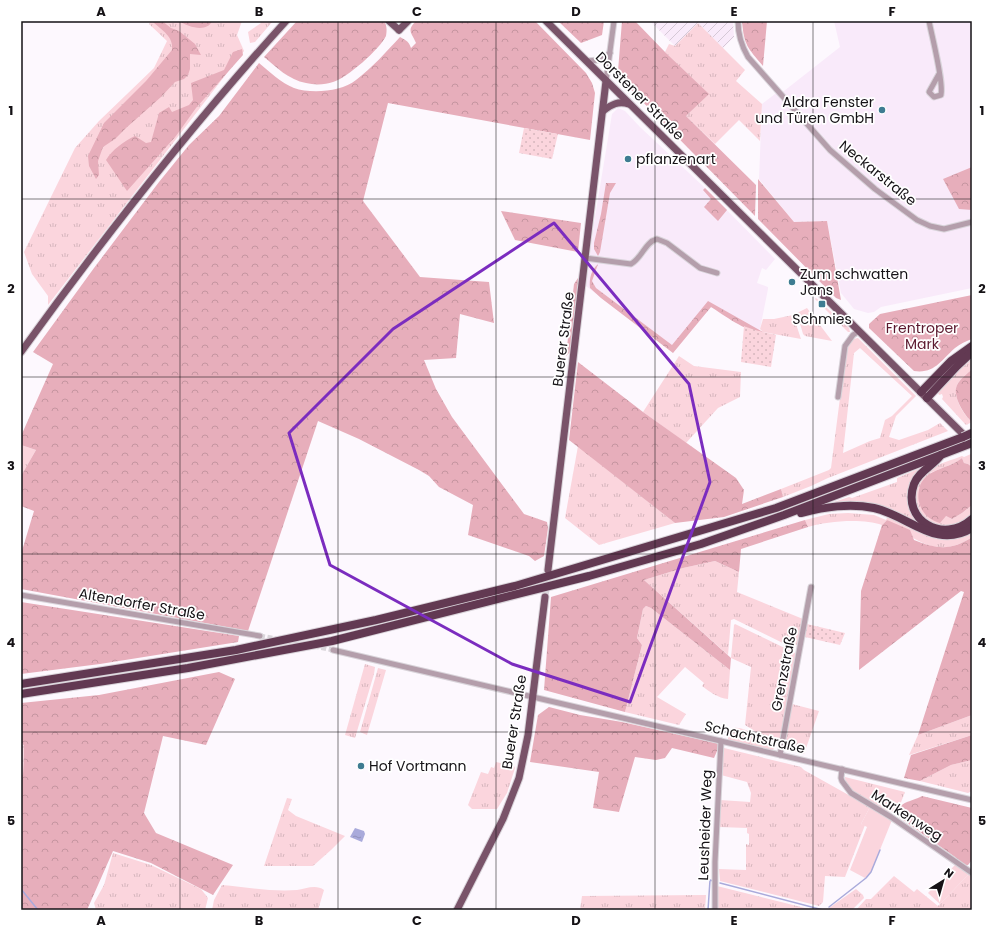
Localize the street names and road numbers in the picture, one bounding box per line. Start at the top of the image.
street label: Dorstener Straße [591,47,689,145]
street label: Neckarstraße [835,136,921,211]
street label: Buerer Straße [547,290,579,388]
street label: Altendorfer Straße [77,583,207,625]
street label: Grenzstraße [766,625,802,713]
street label: Buerer Straße [497,673,531,771]
street label: Schachtstraße [703,716,808,758]
street label: Leusheider Weg [693,769,717,881]
street label: Markenweg [867,784,947,846]

